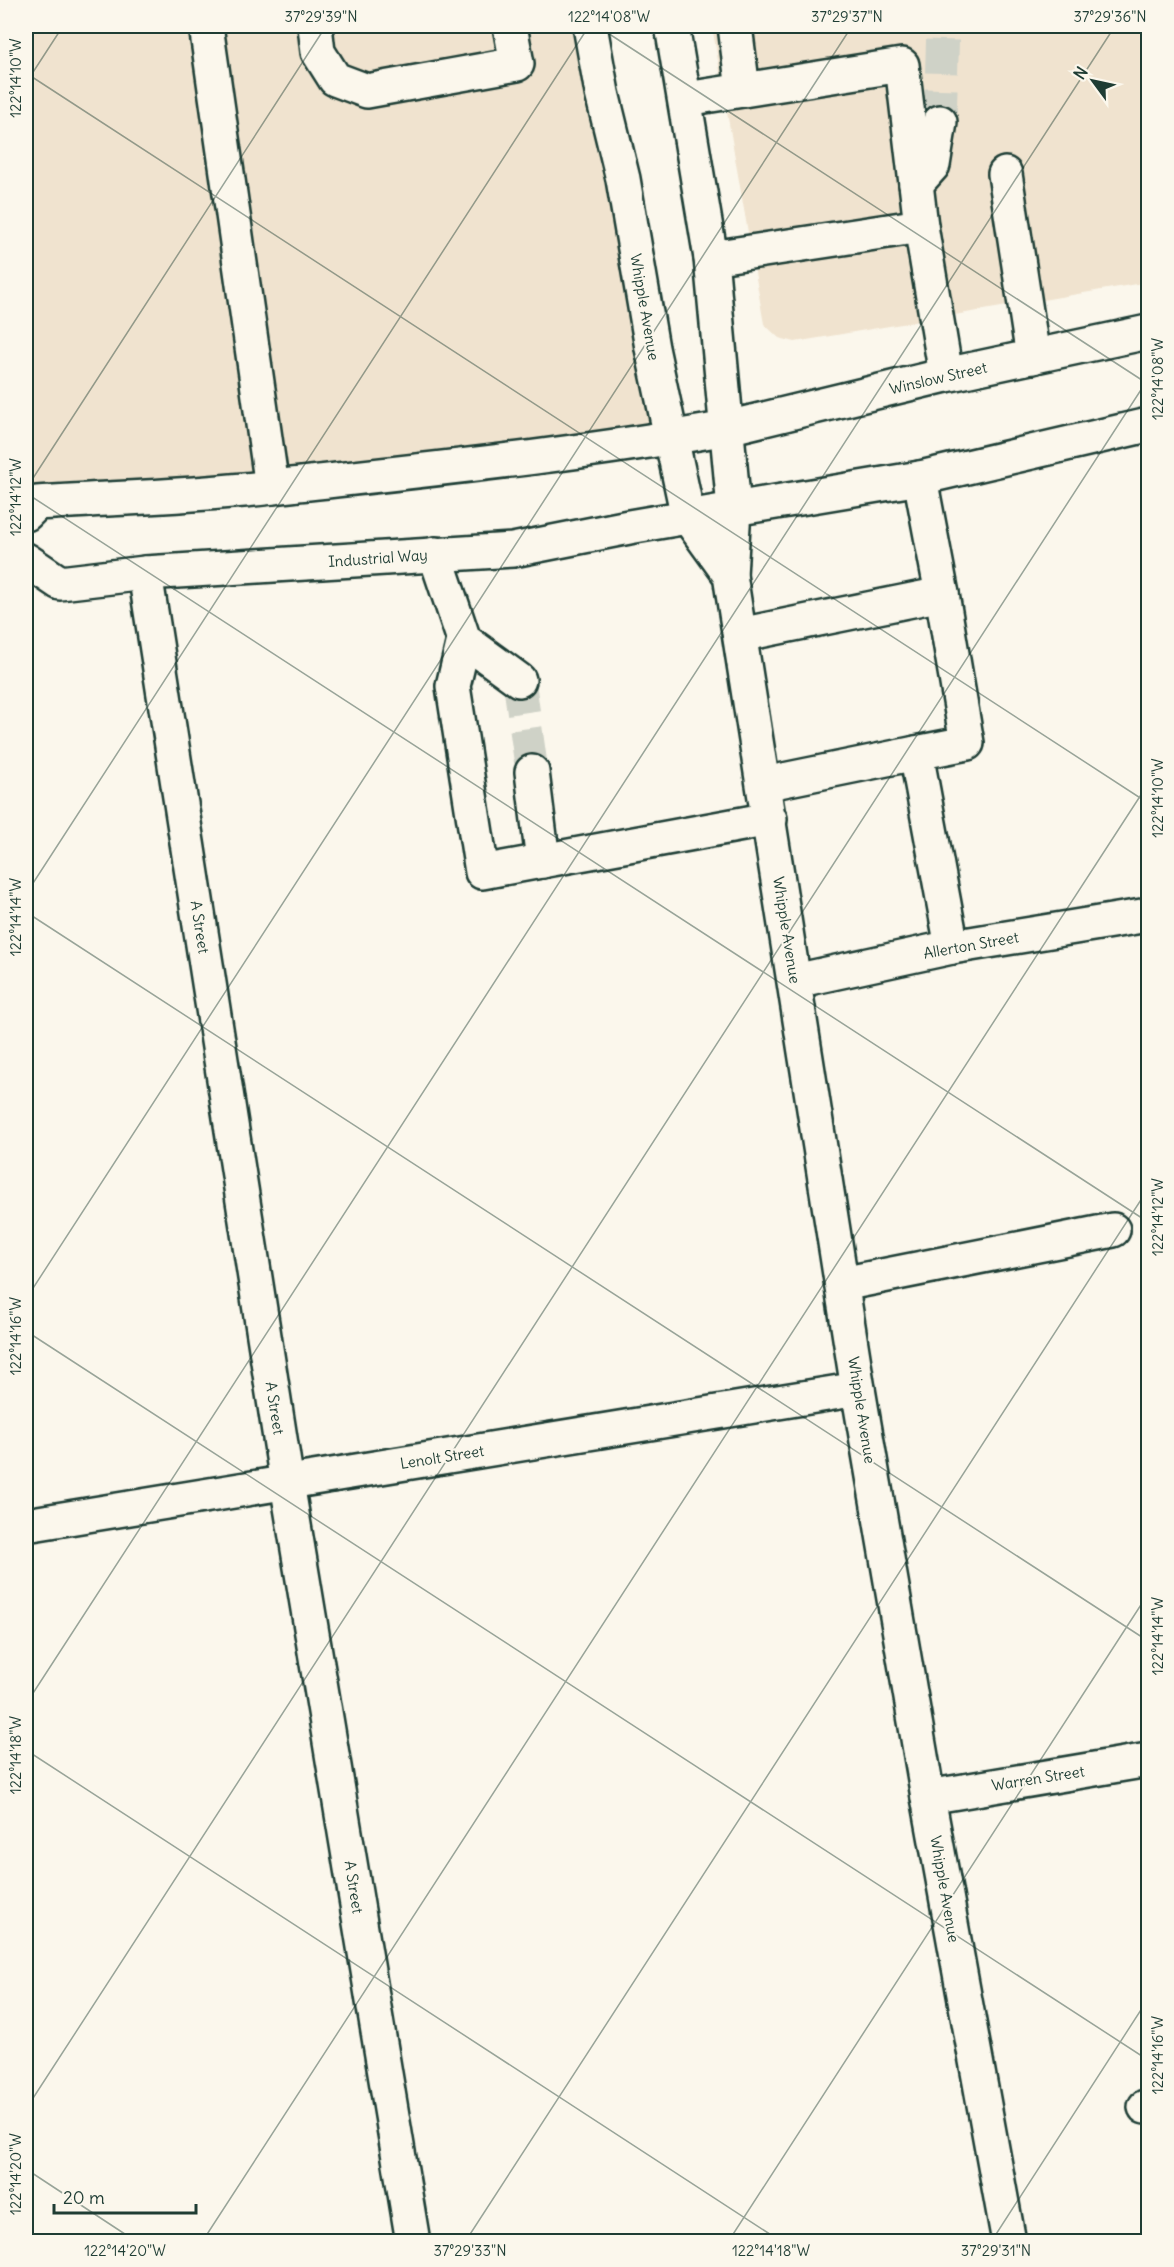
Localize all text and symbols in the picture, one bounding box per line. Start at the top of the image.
text: 37°29'39"N [284,7,358,26]
text: 122°14'08"W [568,7,650,26]
text: 37°29'37"N [811,7,883,26]
text: 37°29'36"N [1073,7,1147,26]
text: 122°14'10"W [6,38,25,118]
north arrow [1063,51,1123,111]
text: N [1069,63,1092,83]
street label: Whipple Avenue [626,252,664,362]
text: 122°14'08"W [1148,338,1167,420]
street label: Winslow Street [887,358,989,398]
text: 122°14'12"W [6,458,25,536]
street label: Industrial Way [328,545,428,571]
text: 122°14'10"W [1148,758,1167,838]
street label: Whipple Avenue [769,875,805,985]
text: 122°14'14"W [6,878,25,956]
street label: A Street [186,899,214,955]
street label: Allerton Street [922,927,1020,963]
text: 122°14'12"W [1148,1178,1167,1256]
text: 122°14'16"W [6,1297,25,1375]
street label: Whipple Avenue [844,1355,880,1465]
street label: A Street [261,1380,289,1436]
street label: Lenolt Street [399,1441,485,1473]
text: 122°14'14"W [1148,1597,1167,1675]
text: 122°14'18"W [6,1716,25,1794]
street label: Warren Street [990,1761,1086,1795]
street label: Whipple Avenue [926,1834,964,1944]
street label: A Street [340,1859,368,1915]
text: 122°14'16"W [1148,2016,1167,2094]
text: 122°14'20"W [6,2133,25,2215]
scale bar [54,2177,196,2215]
text: 20 m [63,2186,105,2209]
text: 122°14'20"W [84,2241,166,2260]
text: 37°29'33"N [433,2241,507,2260]
text: 122°14'18"W [732,2241,810,2260]
text: 37°29'31"N [961,2241,1031,2260]

